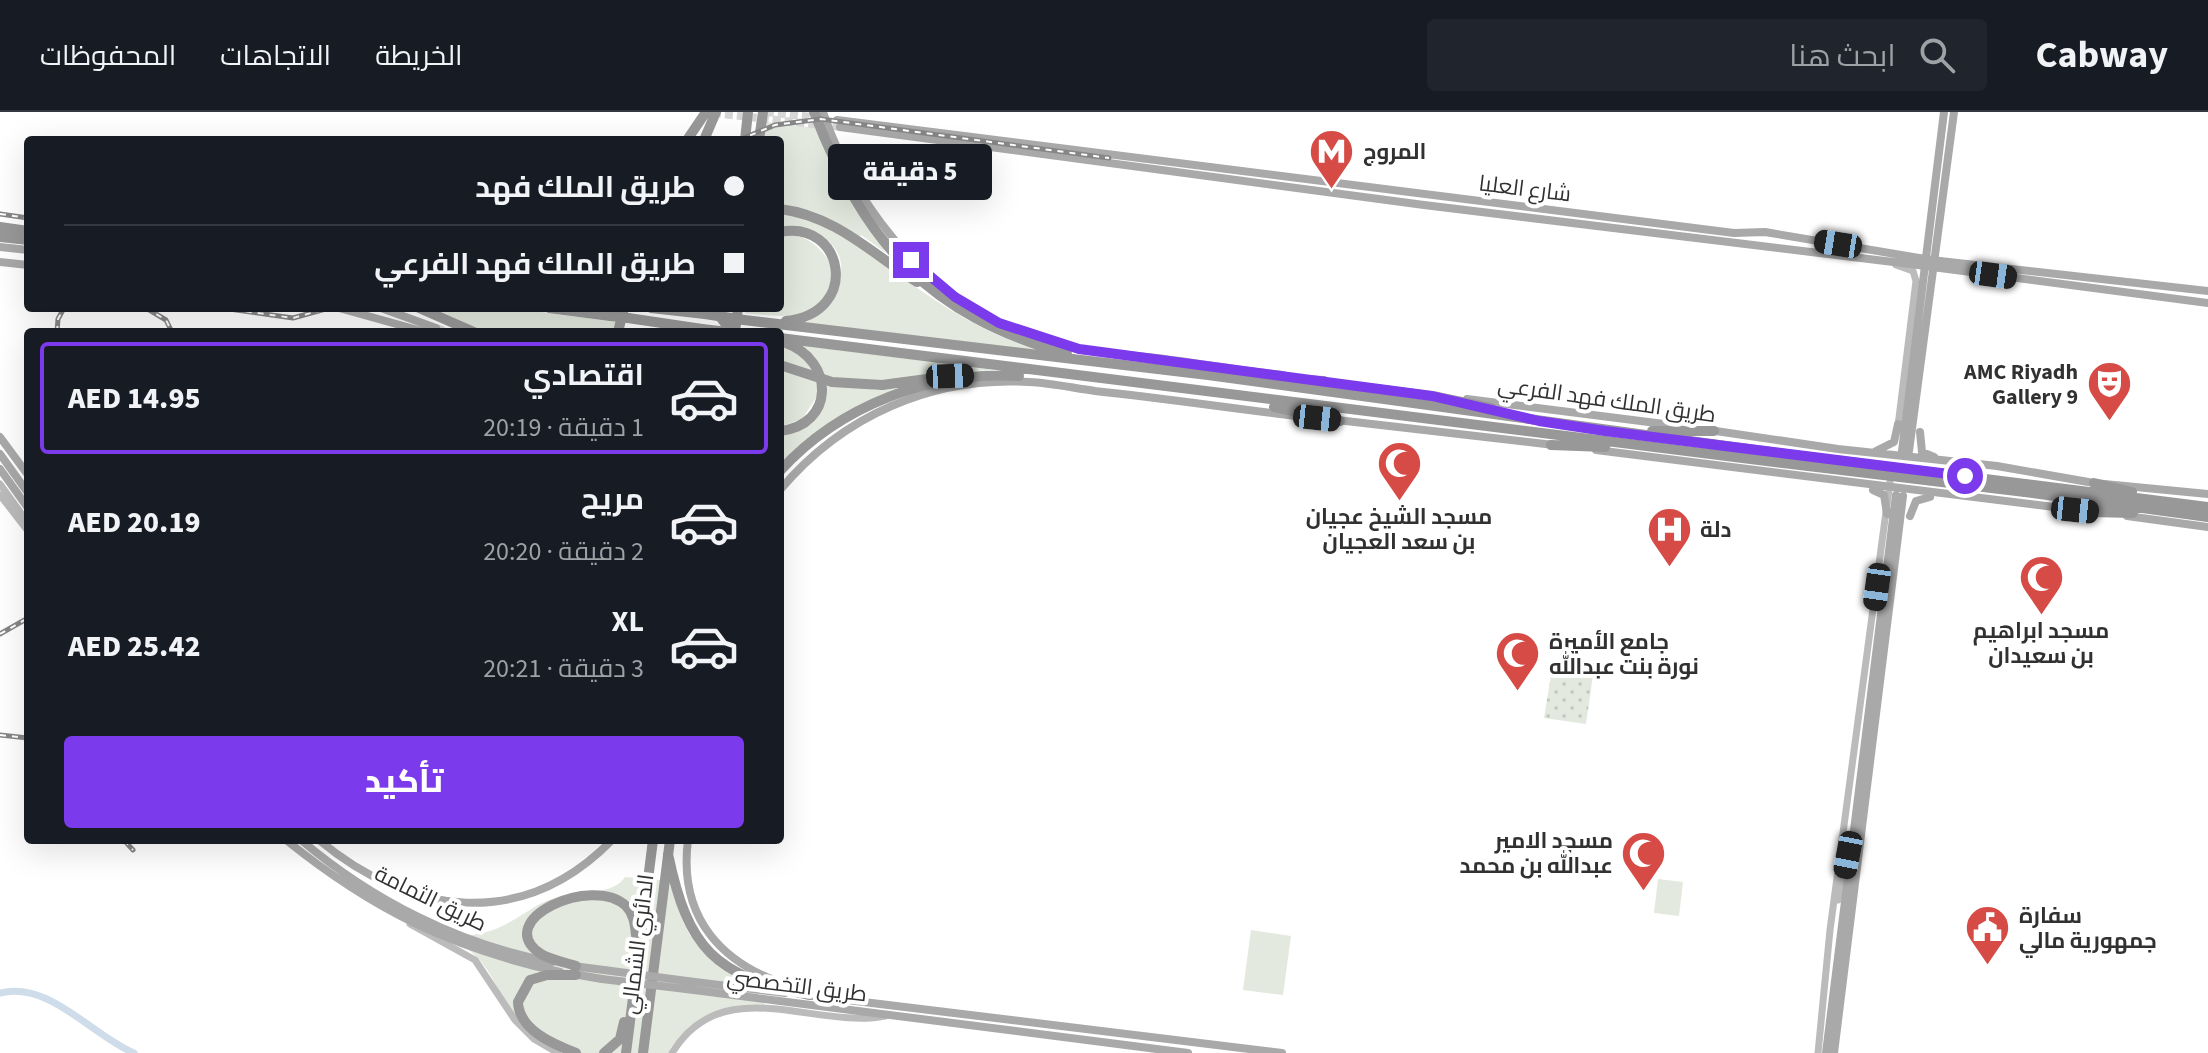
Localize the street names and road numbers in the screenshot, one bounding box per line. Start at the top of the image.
street label: شارع العليا [1477,167,1573,211]
street label: طريق الملك فهد الفرعي [1496,369,1718,431]
street label: طريق الثمامة [369,858,492,940]
street label: الدائري الشمالي [614,872,662,1016]
street label: طريق التخصصي [725,962,869,1010]

